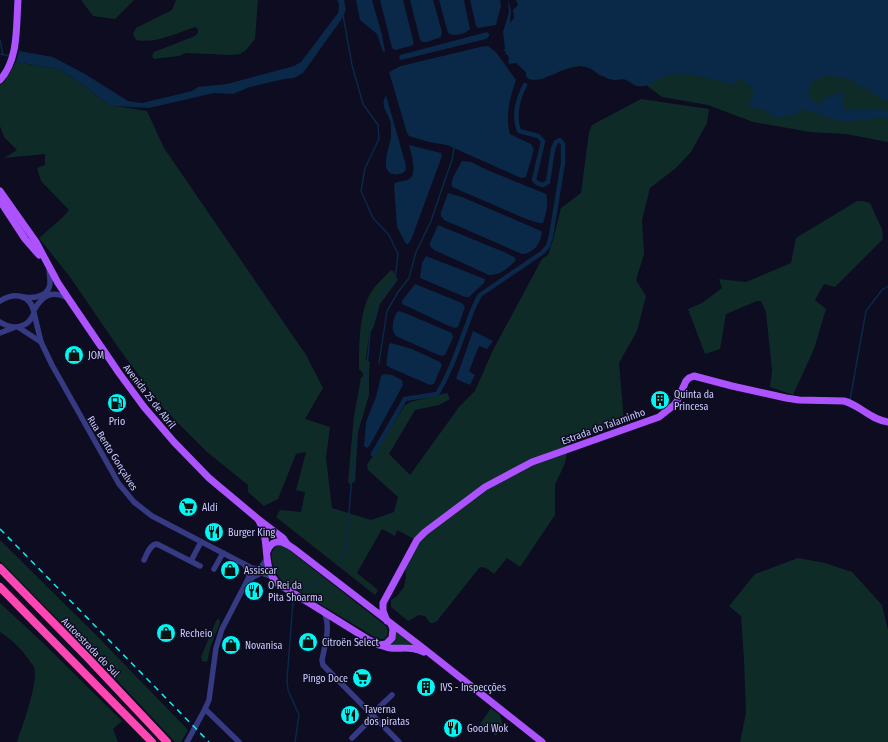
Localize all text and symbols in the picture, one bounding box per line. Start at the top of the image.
shop icon: JOM [63,344,85,366]
place label: JOM [88,350,104,362]
street label: Avenida 25 de Abril [120,362,178,431]
building icon: Quinta da Princesa [649,389,671,411]
place label: Quinta da Princesa [674,389,714,413]
fuel station icon: Prio [106,392,128,414]
street label: Estrada do Talaminho [560,406,647,448]
street label: Rua Bento Gonçalves [84,414,140,493]
place label: Prio [109,416,125,428]
supermarket icon: Aldi [177,496,199,518]
place label: Aldi [202,502,218,514]
restaurant icon: Burger King [203,521,225,543]
place label: Burger King [228,527,275,539]
shop icon: Assiscar [219,559,241,581]
place label: Assiscar [244,565,278,577]
restaurant icon: O Rei da Pita Shoarma [243,580,265,602]
place label: O Rei da Pita Shoarma [268,580,323,604]
street label: Autoestrada do Sul [59,616,122,680]
shop icon: Recheio [155,622,177,644]
place label: Recheio [180,628,213,640]
shop icon: Citroën Select [297,631,319,653]
shop icon: Novanisa [220,634,242,656]
place label: Citroën Select [322,637,380,649]
place label: Novanisa [245,640,282,652]
supermarket icon: Pingo Doce [351,667,373,689]
place label: Pingo Doce [303,673,348,685]
building icon: IVS - Inspecções [415,676,437,698]
place label: IVS - Inspecções [440,682,506,694]
restaurant icon: Taverna dos piratas [339,704,361,726]
place label: Taverna dos piratas [364,704,409,728]
restaurant icon: Good Wok [442,717,464,739]
place label: Good Wok [467,723,509,735]

